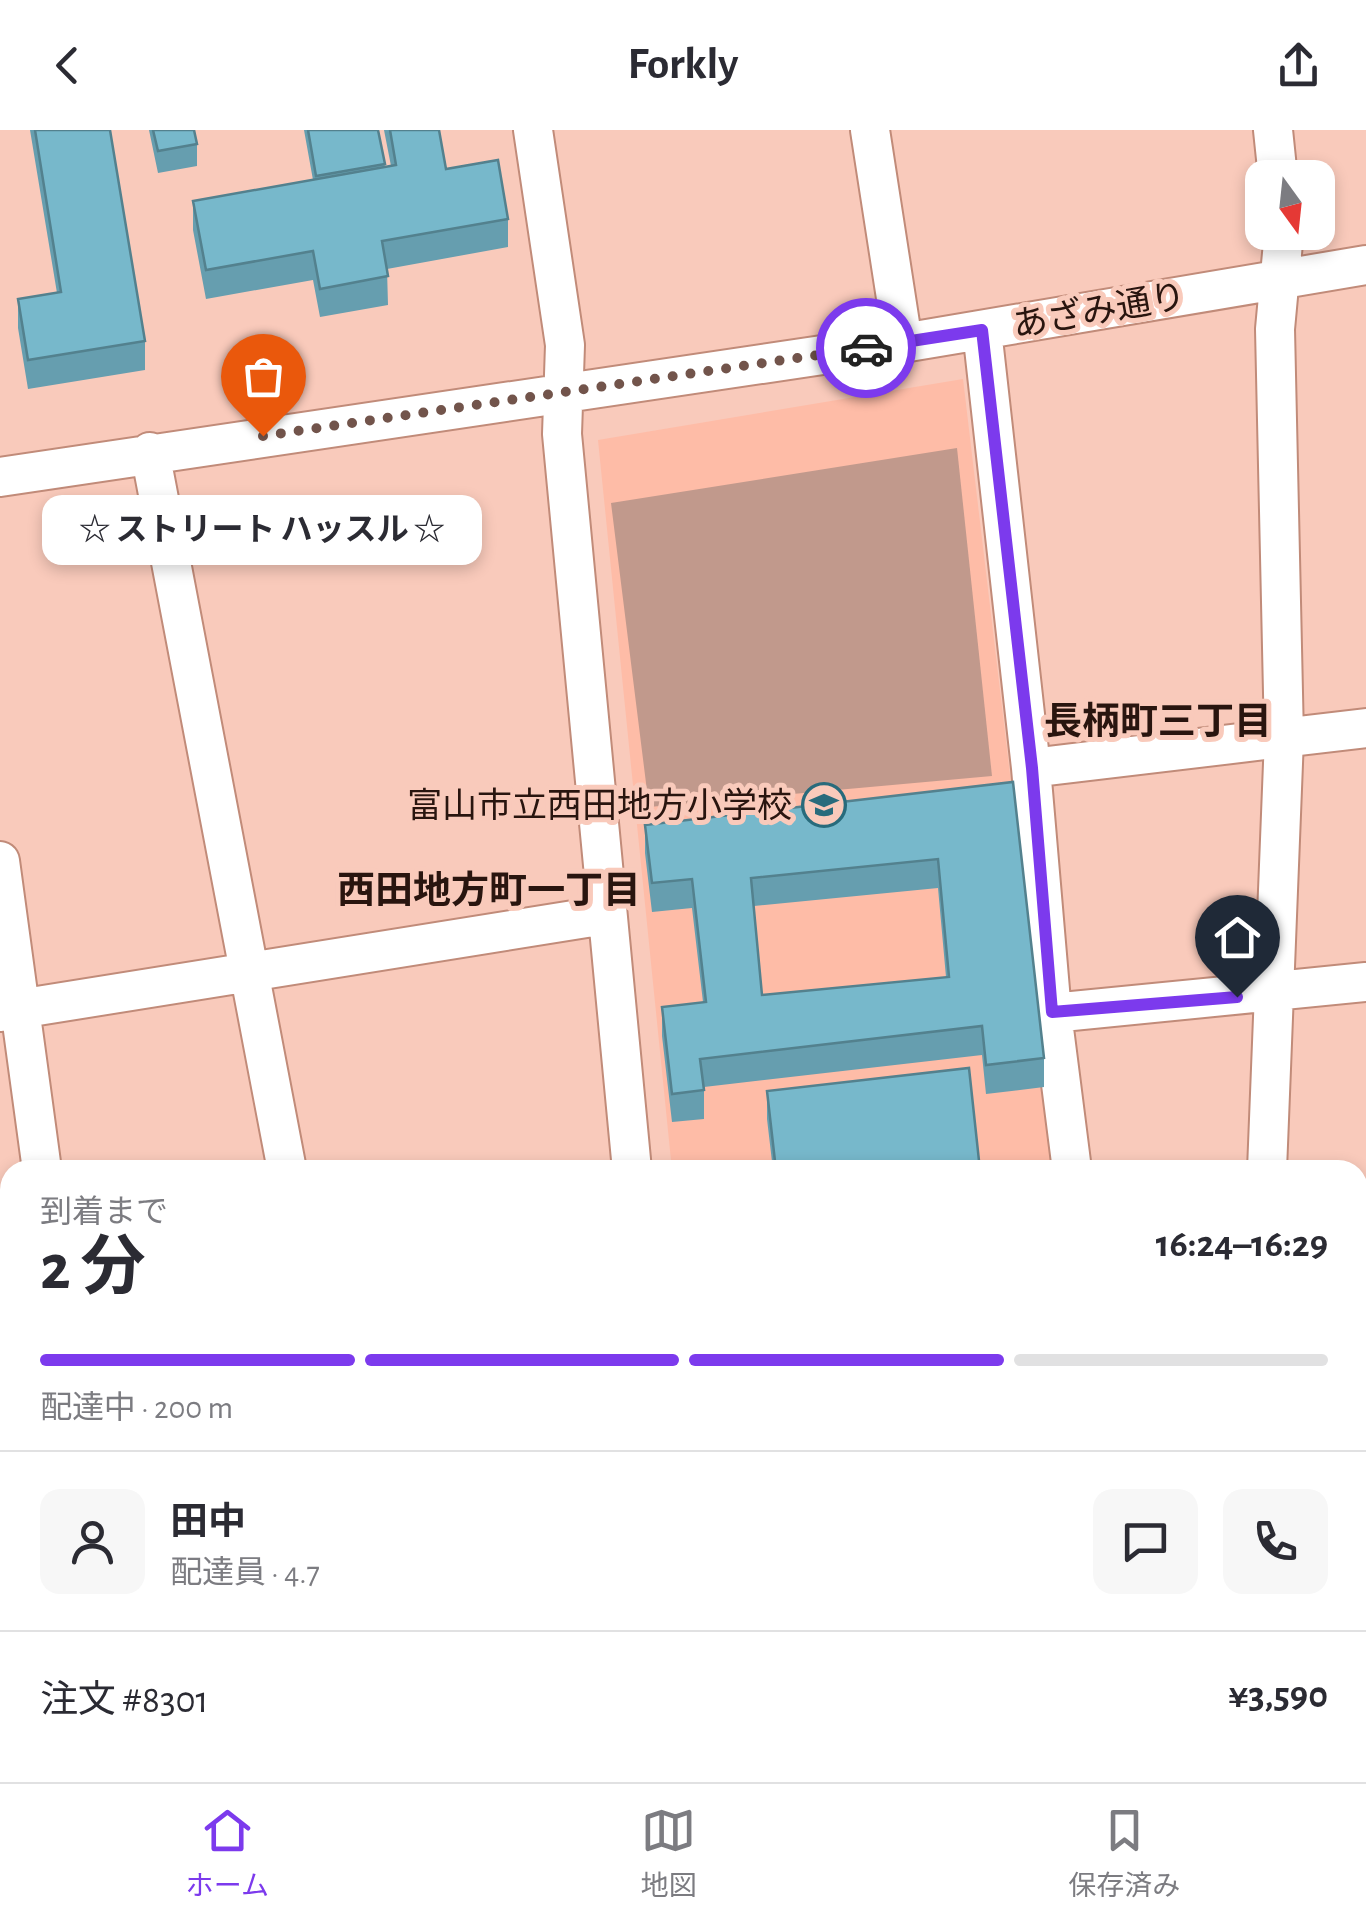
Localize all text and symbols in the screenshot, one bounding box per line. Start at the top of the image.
icon: back [40,38,95,93]
icon: share [1271,38,1326,93]
text: Forkly [628,42,738,87]
north arrow [1245,160,1335,250]
map controls [1245,160,1335,250]
street label: あざみ通り [1010,276,1188,344]
courier [816,298,916,398]
icon: car [839,321,894,376]
pin [221,334,306,437]
icon: bag [236,349,291,404]
callout: ☆ ストリート ハッスル ☆ [43,496,483,566]
text: ☆ ストリート ハッスル ☆ [79,514,445,546]
district label: 長柄町三丁目 [1044,701,1272,742]
school or university icon: 富山市立西田地方小学校 [801,782,847,828]
place label: 富山市立西田地方小学校 [407,787,792,824]
district label: 西田地方町一丁目 [337,870,641,911]
pin [1195,895,1280,998]
icon: home [1210,910,1265,965]
text: 到着まで [40,1196,168,1228]
text: 16:24–16:29 [1156,1226,1328,1264]
text: 2 分 [40,1236,145,1301]
text: 配達中 · 200 m [40,1392,233,1424]
button: person [40,1489,145,1594]
button: chat [1093,1489,1198,1594]
button: phone [1223,1489,1328,1594]
text: 田中 [170,1504,246,1542]
text: 配達員 · 4.7 [170,1557,320,1589]
text: ¥3,590 [1228,1677,1328,1715]
text: 注文 #8301 [40,1682,209,1720]
tab: ホーム [186,1803,269,1904]
tab: 地図 [641,1803,697,1904]
tab: 保存済み [1068,1803,1180,1904]

